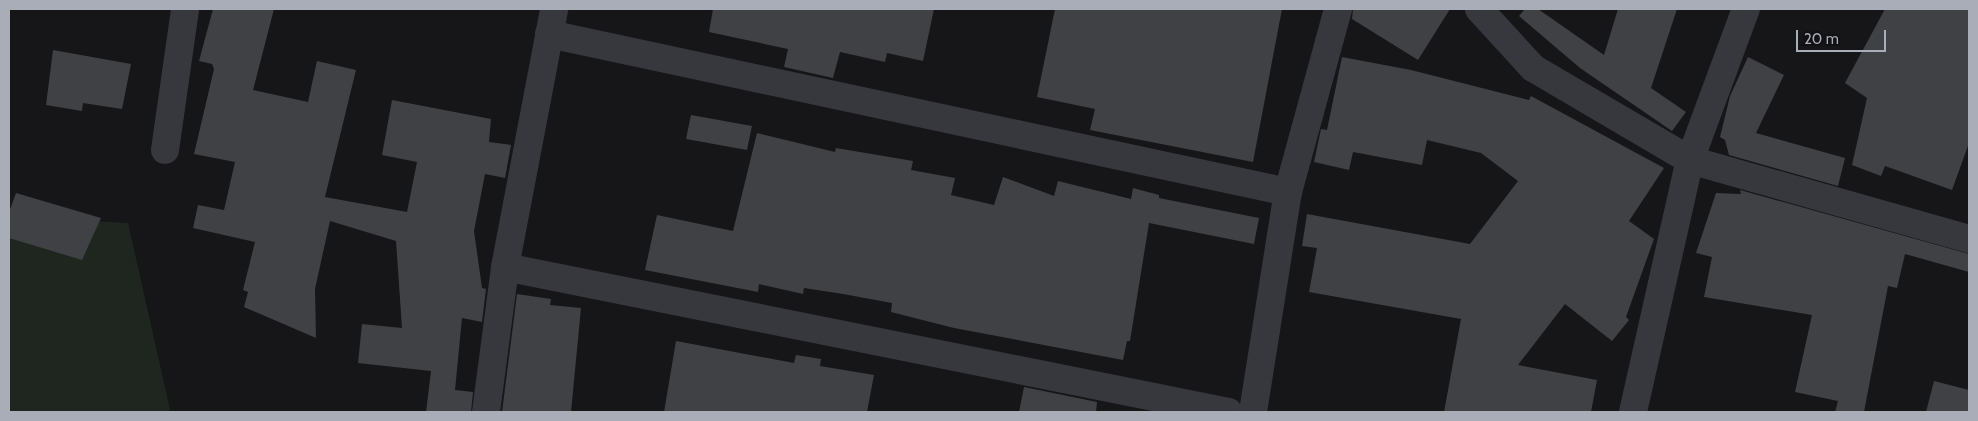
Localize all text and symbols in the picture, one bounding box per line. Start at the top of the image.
scale bar [1798,20,1888,52]
text: 20 m [1804,30,1839,48]

